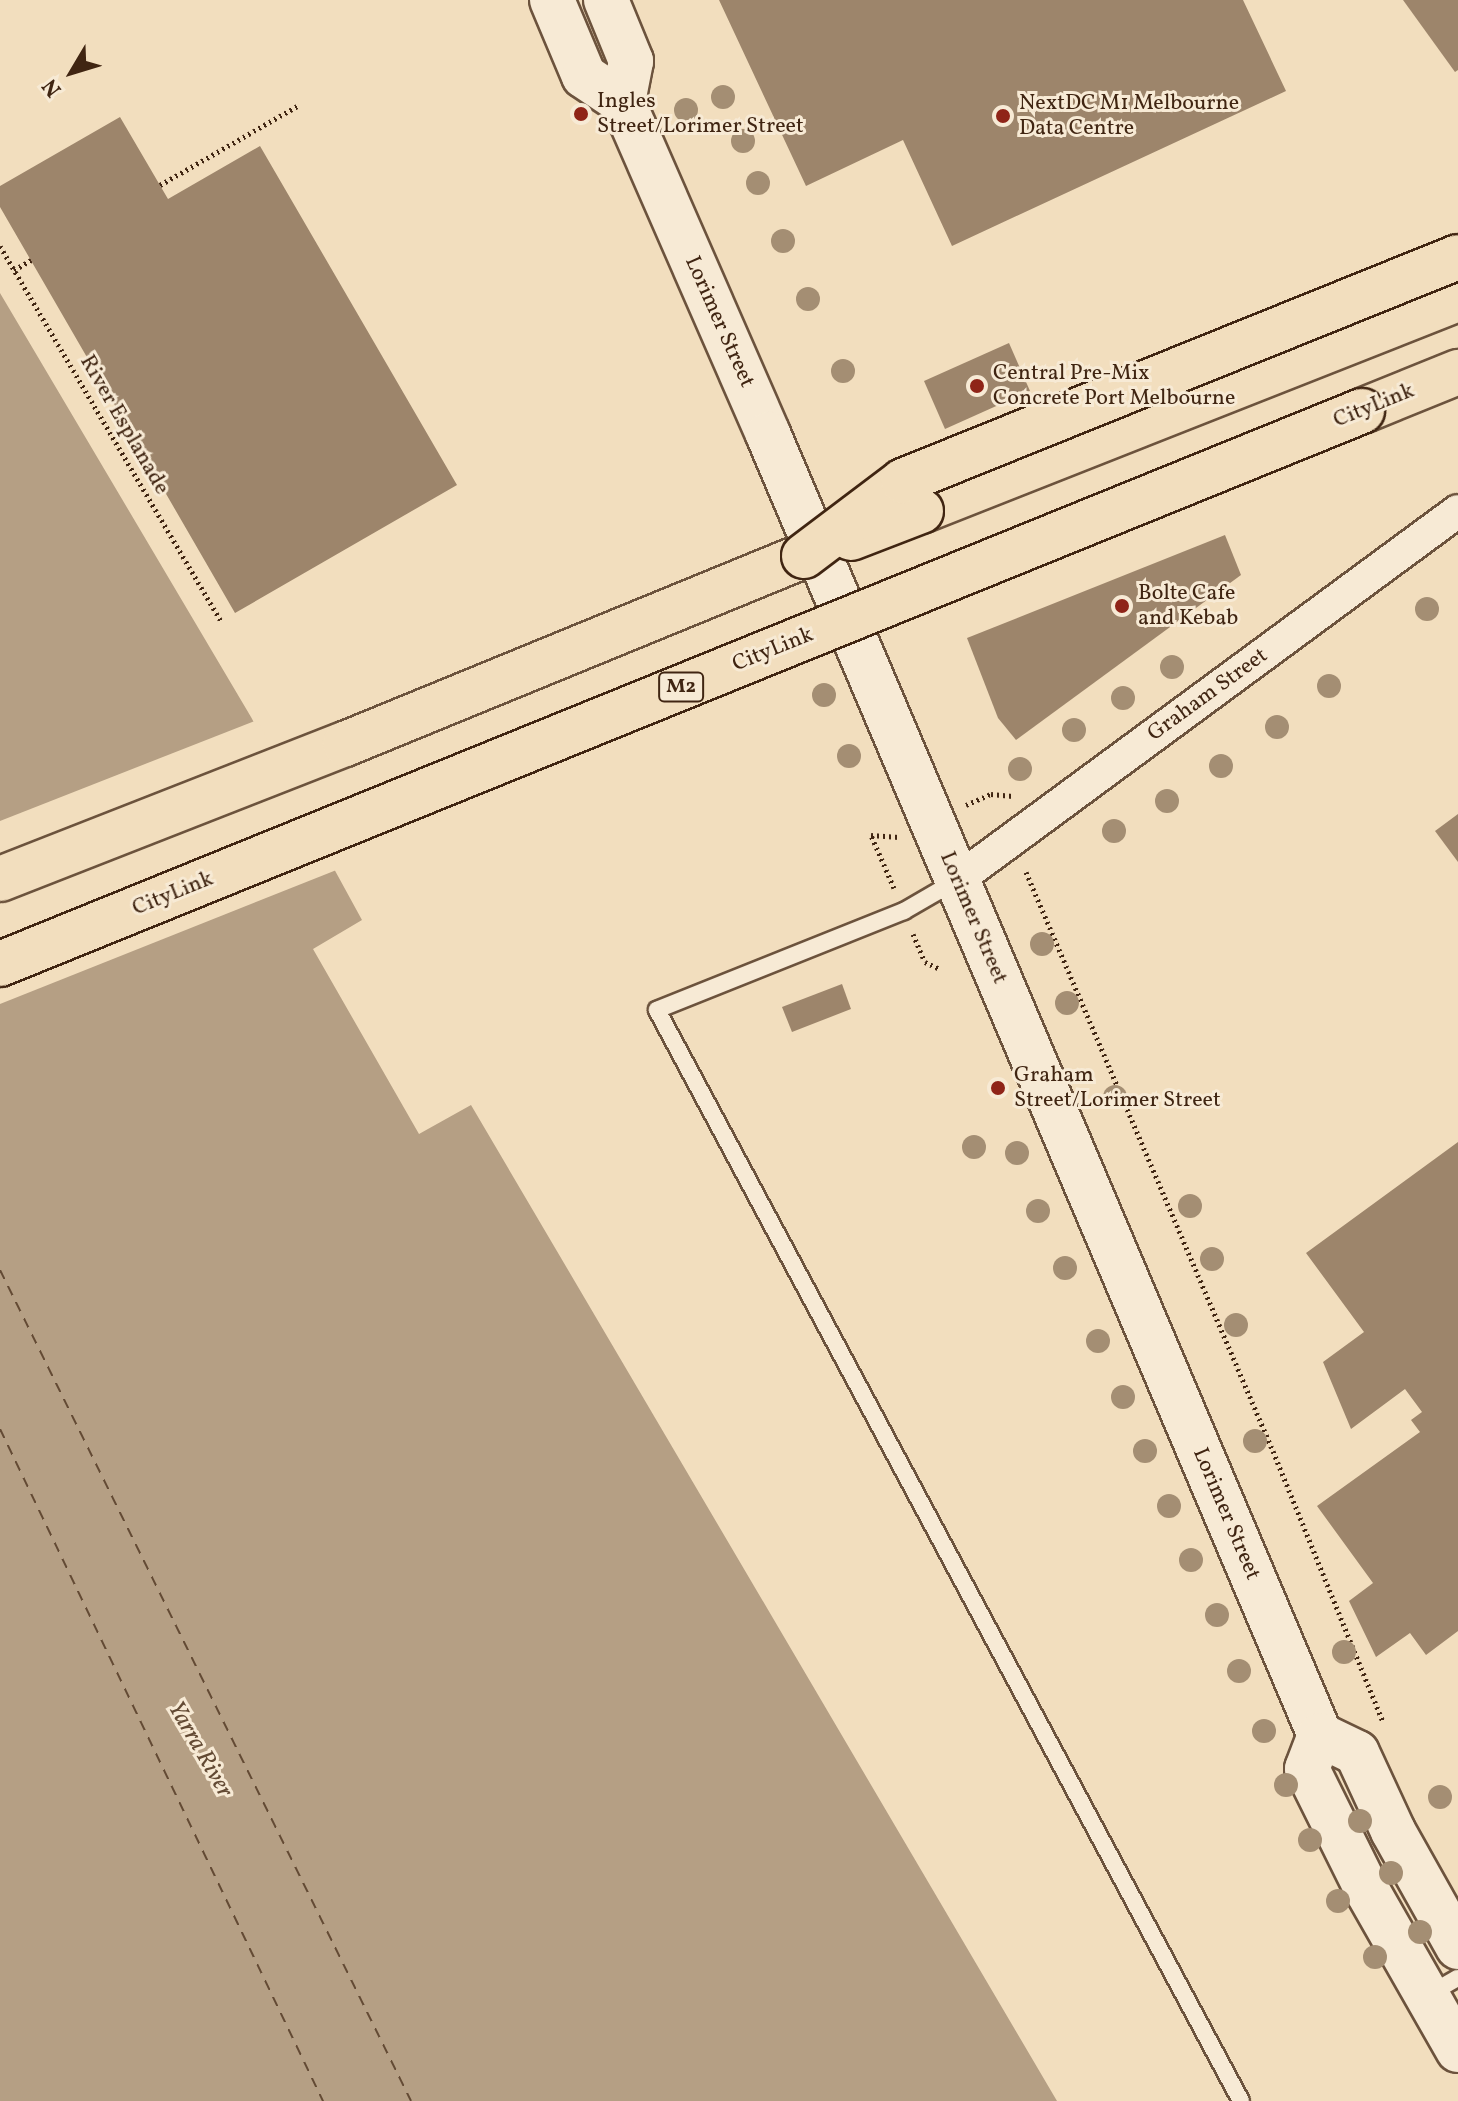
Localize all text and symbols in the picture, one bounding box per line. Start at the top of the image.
north arrow [32,32,112,112]
text: N [36,71,70,103]
place label: Ingles Street/Lorimer Street [597,88,804,140]
place label: NextDC M1 Melbourne Data Centre [1019,90,1239,142]
marker: Ingles Street/Lorimer Street [572,105,590,123]
marker: NextDC M1 Melbourne Data Centre [994,107,1012,125]
street label: Lorimer Street [678,252,760,392]
street label: River Esplanade [73,351,175,499]
place label: Central Pre-Mix Concrete Port Melbourne [993,360,1235,412]
marker: Central Pre-Mix Concrete Port Melbourne [968,377,986,395]
street label: CityLink [1330,378,1418,434]
place label: Bolte Cafe and Kebab [1138,580,1238,632]
marker: Bolte Cafe and Kebab [1113,597,1131,615]
street label: CityLink [729,622,817,678]
street label: Graham Street [1143,643,1273,747]
road number: M2 [657,671,705,703]
street label: Lorimer Street [933,848,1013,988]
street label: CityLink [129,866,217,922]
place label: Graham Street/Lorimer Street [1014,1062,1221,1114]
marker: Graham Street/Lorimer Street [989,1079,1007,1097]
street label: Lorimer Street [1186,1444,1266,1584]
water label: Yarra River [160,1697,238,1803]

